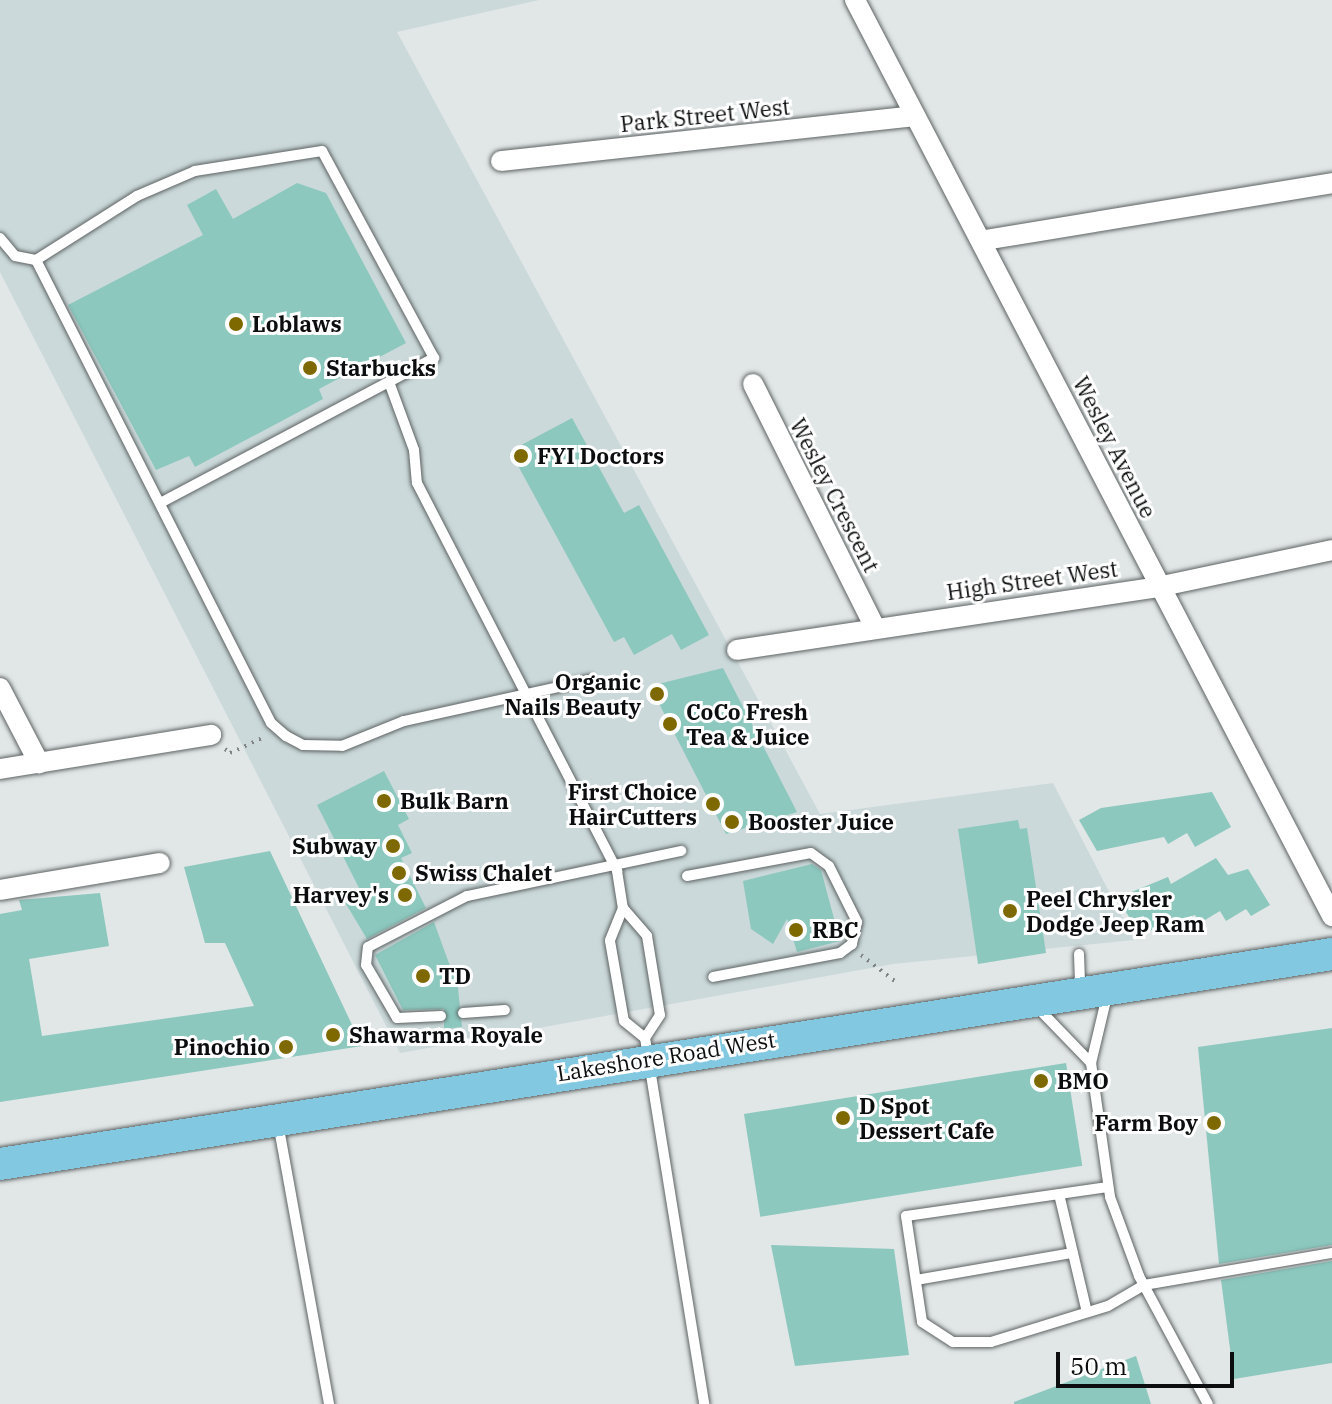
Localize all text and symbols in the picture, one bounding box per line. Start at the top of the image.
street label: Park Street West [619,93,791,137]
place label: Loblaws [252,311,342,337]
marker: Loblaws [227,315,245,333]
place label: Starbucks [326,355,436,381]
marker: Starbucks [301,359,319,377]
street label: Wesley Avenue [1068,372,1162,522]
street label: Wesley Crescent [785,414,885,576]
place label: FYI Doctors [537,443,664,469]
marker: FYI Doctors [512,447,530,465]
street label: High Street West [945,555,1119,605]
place label: Organic Nails Beauty [505,668,641,720]
marker: Organic Nails Beauty [648,685,666,703]
place label: CoCo Fresh Tea & Juice [686,698,809,750]
marker: CoCo Fresh Tea & Juice [661,715,679,733]
place label: First Choice HairCutters [568,778,697,830]
place label: Bulk Barn [400,788,509,814]
marker: Bulk Barn [375,792,393,810]
marker: First Choice HairCutters [704,795,722,813]
place label: Booster Juice [748,809,894,835]
marker: Booster Juice [723,813,741,831]
place label: Subway [292,833,377,859]
marker: Subway [384,837,402,855]
place label: Swiss Chalet [415,860,552,886]
marker: Swiss Chalet [390,864,408,882]
place label: Harvey's [293,882,389,908]
place label: Peel Chrysler Dodge Jeep Ram [1026,885,1205,936]
marker: Harvey's [396,886,414,904]
marker: Peel Chrysler Dodge Jeep Ram [1001,902,1019,920]
place label: RBC [812,917,858,943]
marker: RBC [787,921,805,939]
place label: TD [439,963,471,989]
marker: TD [414,967,432,985]
place label: Shawarma Royale [349,1022,543,1048]
marker: Shawarma Royale [324,1026,342,1044]
street label: Lakeshore Road West [555,1026,777,1086]
place label: Pinochio [174,1034,270,1060]
marker: Pinochio [277,1038,295,1056]
place label: BMO [1057,1068,1109,1094]
marker: BMO [1032,1072,1050,1090]
place label: D Spot Dessert Cafe [859,1092,995,1144]
marker: D Spot Dessert Cafe [834,1109,852,1127]
place label: Farm Boy [1094,1110,1198,1136]
marker: Farm Boy [1205,1114,1223,1132]
scale bar [1060,1336,1238,1386]
text: 50 m [1070,1350,1127,1382]

